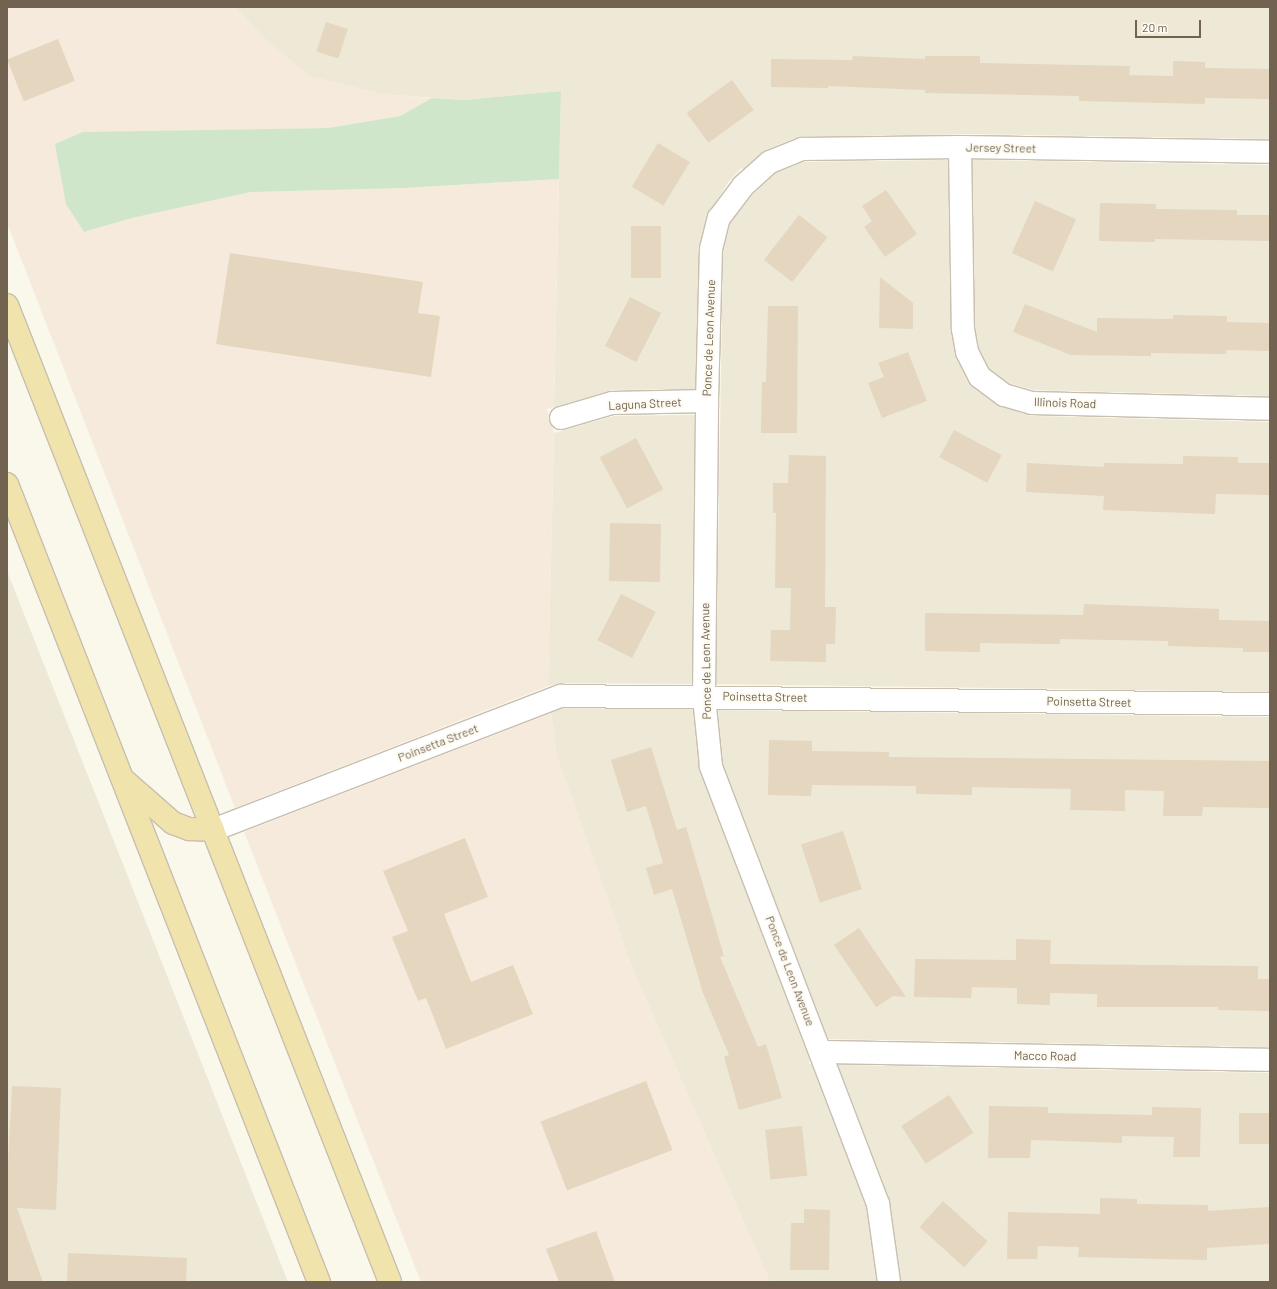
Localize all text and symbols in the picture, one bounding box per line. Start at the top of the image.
scale bar [1137,12,1203,38]
text: 20 m [1142,20,1168,34]
street label: Jersey Street [966,140,1036,156]
street label: Ponce de Leon Avenue [700,279,718,397]
street label: Laguna Street [608,395,682,413]
street label: Illinois Road [1034,395,1096,411]
street label: Ponce de Leon Avenue [698,602,714,720]
street label: Poinsetta Street [722,689,808,705]
street label: Poinsetta Street [1046,694,1132,710]
street label: Poinsetta Street [396,721,480,765]
street label: Ponce de Leon Avenue [762,914,818,1028]
street label: Macco Road [1014,1048,1076,1064]

